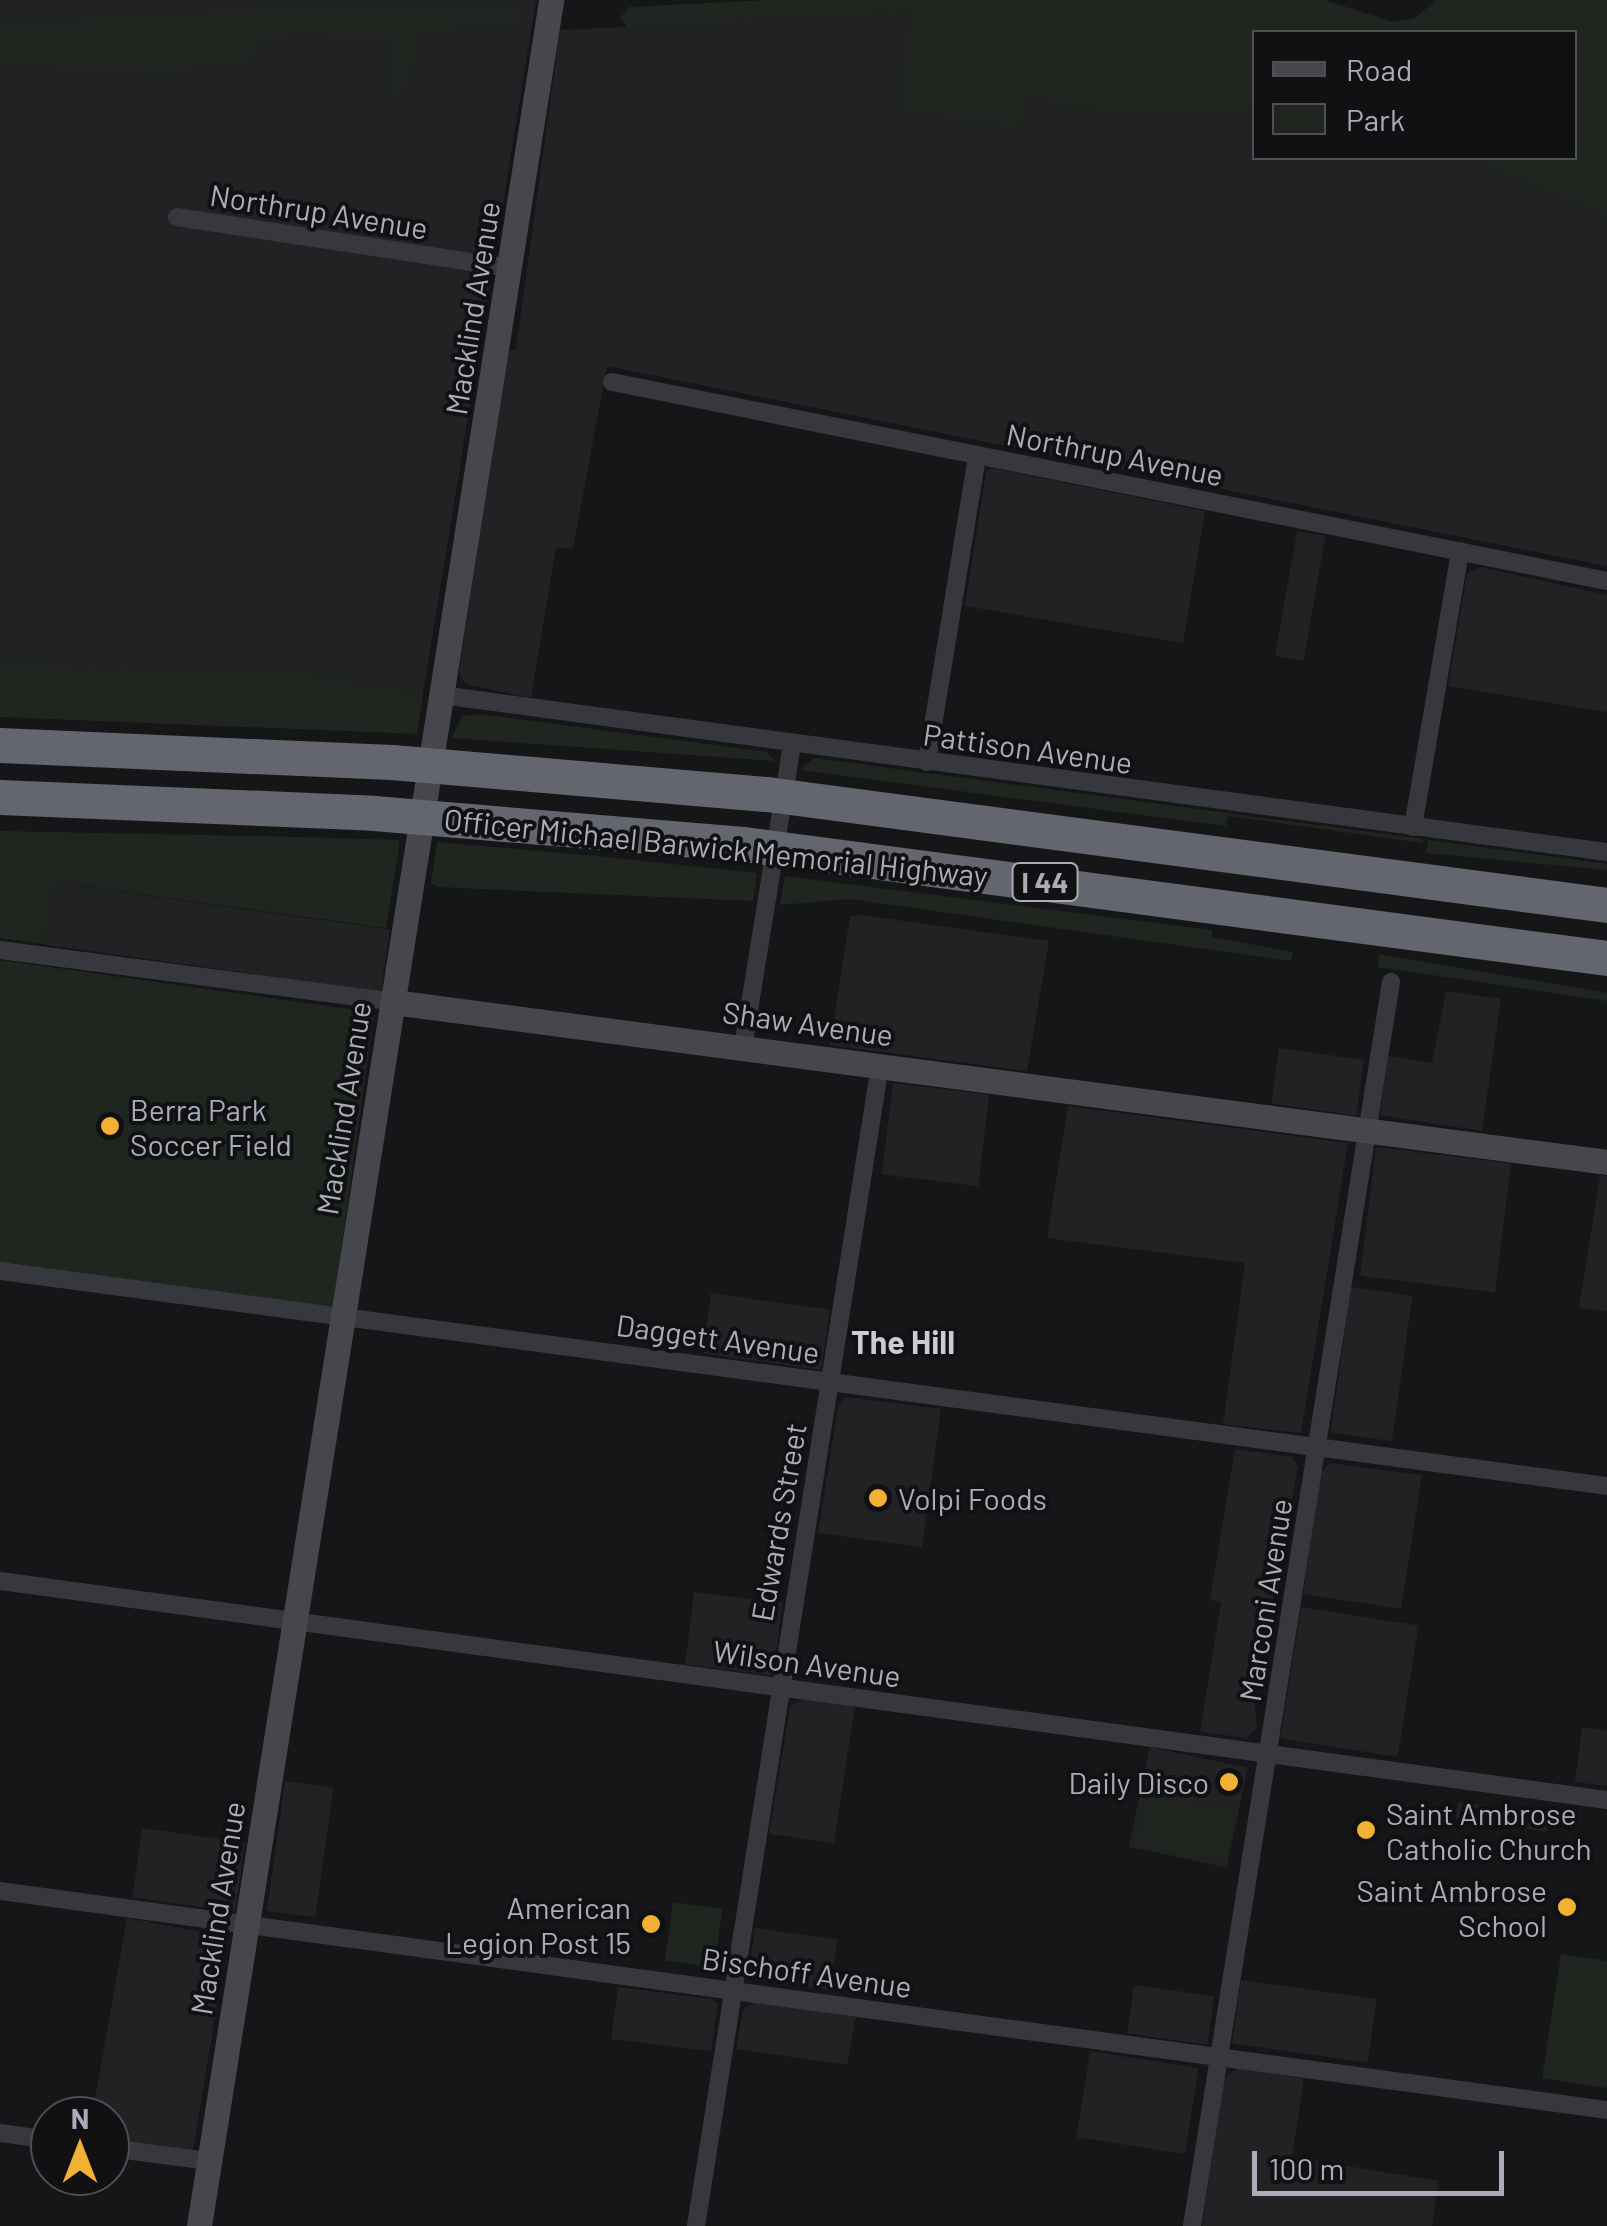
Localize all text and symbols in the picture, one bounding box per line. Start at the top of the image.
legend [1252,30,1577,160]
text: Road [1346,51,1412,87]
text: Park [1346,101,1405,137]
street label: Northrup Avenue [208,176,430,246]
street label: Macklind Avenue [437,199,507,417]
street label: Northrup Avenue [1004,415,1226,493]
street label: Pattison Avenue [921,716,1135,780]
street label: Officer Michael Barwick Memorial Highway [442,801,990,893]
road number: I 44 [1010,859,1080,905]
street label: Shaw Avenue [720,993,896,1053]
street label: Macklind Avenue [308,999,378,1217]
place label: Berra Park Soccer Field [130,1091,292,1162]
marker: Berra Park Soccer Field [99,1115,121,1137]
street label: Daggett Avenue [614,1306,822,1370]
district label: The Hill [851,1322,955,1360]
street label: Edwards Street [743,1420,813,1624]
place label: Volpi Foods [898,1480,1047,1516]
marker: Volpi Foods [867,1487,889,1509]
street label: Marconi Avenue [1231,1496,1299,1704]
street label: Wilson Avenue [711,1632,903,1694]
place label: Daily Disco [1068,1764,1209,1800]
marker: Daily Disco [1218,1771,1240,1793]
place label: Saint Ambrose Catholic Church [1386,1795,1592,1866]
street label: Macklind Avenue [182,1799,252,2017]
marker: Saint Ambrose Catholic Church [1355,1819,1377,1841]
place label: Saint Ambrose School [1357,1872,1547,1942]
place label: American Legion Post 15 [445,1889,631,1960]
marker: Saint Ambrose School [1556,1896,1578,1918]
marker: American Legion Post 15 [640,1913,662,1935]
street label: Bischoff Avenue [700,1939,914,2005]
north arrow [30,2096,130,2196]
text: N [71,2101,89,2135]
scale bar [1257,2131,1510,2193]
text: 100 m [1269,2150,1344,2186]

